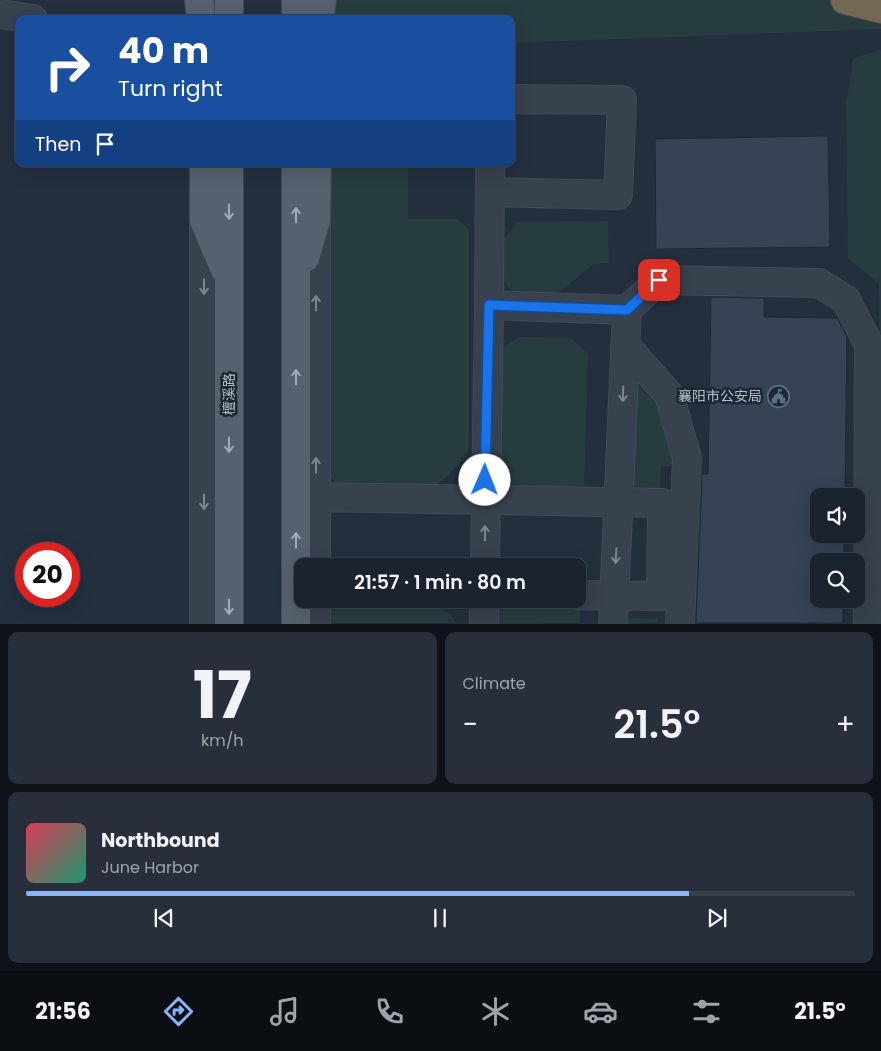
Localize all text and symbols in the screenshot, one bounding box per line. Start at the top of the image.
text: 40 m [118,26,209,75]
icon: right [35,35,100,100]
text: Turn right [118,73,223,104]
icon: arrive [91,130,119,158]
text: Then [35,131,81,158]
one-way arrow [224,204,234,220]
one-way arrow [291,207,301,224]
pin [638,259,680,301]
icon: arrive [645,266,673,294]
one-way arrow [199,278,209,295]
one-way arrow [311,295,321,311]
one-way arrow [291,370,301,386]
street label: 檀溪路 [219,373,239,415]
public building icon: 襄阳市公安局 [766,384,790,408]
one-way arrow [619,386,628,402]
place label: 襄阳市公安局 [678,386,762,406]
one-way arrow [224,436,234,453]
position arrow [458,453,510,505]
one-way arrow [311,457,321,474]
map controls [810,488,865,608]
button: sound [810,488,865,543]
one-way arrow [199,494,209,510]
one-way arrow [480,525,490,542]
one-way arrow [291,532,301,548]
speed limit sign: 20 [15,542,80,607]
one-way arrow [611,548,621,564]
button: search [810,553,865,608]
text: 21:57 · 1 min · 80 m [354,569,526,596]
one-way arrow [224,599,234,615]
text: 17 [193,650,252,741]
text: Climate [463,672,526,695]
text: 21.5° [614,698,700,751]
text: − [463,705,478,744]
text: + [836,705,855,744]
text: km/h [201,729,244,752]
text: Northbound [101,827,220,854]
text: June Harbor [101,856,199,879]
icon: previous [150,904,178,932]
icon: pause [426,904,454,932]
icon: next [703,904,731,932]
icon: directions [161,994,196,1029]
icon: music [267,994,302,1029]
icon: phone [372,994,407,1029]
icon: climate [478,994,513,1029]
icon: car [583,994,618,1029]
icon: filters [689,994,724,1029]
text: 21:56 [35,996,91,1027]
text: 21.5° [794,996,846,1027]

